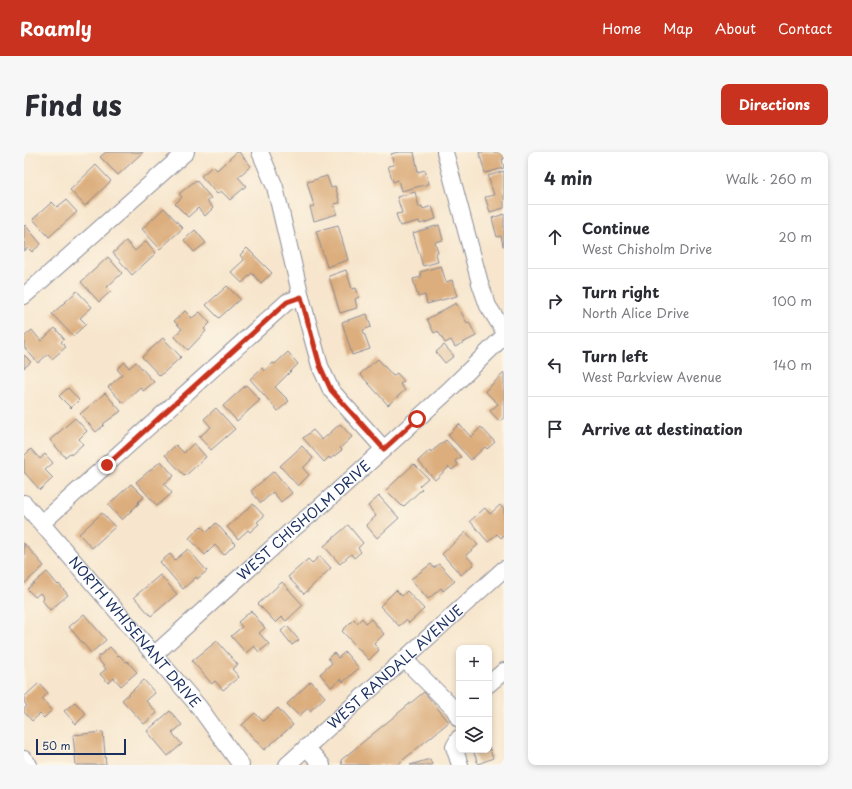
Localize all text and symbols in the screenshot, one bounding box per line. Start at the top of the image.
text: Roamly [20,14,92,42]
text: Home [602,18,641,39]
text: Map [663,18,693,39]
text: About [715,18,756,39]
text: Contact [778,18,832,39]
text: Find us [24,83,122,126]
button: Directions [721,84,828,125]
text: 4 min [544,165,592,191]
text: Walk · 260 m [726,169,812,188]
text: Continue [582,216,650,239]
icon: ahead [544,226,566,248]
text: 20 m [778,227,812,246]
text: West Chisholm Drive [582,239,712,258]
text: Turn right [582,280,659,303]
icon: right [544,290,566,312]
text: 100 m [772,291,812,310]
text: North Alice Drive [582,303,689,322]
text: Turn left [582,344,648,367]
icon: left [544,354,566,376]
text: 140 m [773,355,812,374]
text: West Parkview Avenue [582,367,722,386]
route start [408,410,426,428]
text: Arrive at destination [582,417,743,440]
icon: arrive [544,418,566,440]
street label: WEST CHISHOLM DRIVE [232,455,375,585]
route end [98,456,116,474]
street label: NORTH WHISENANT DRIVE [64,552,206,712]
street label: WEST RANDALL AVENUE [322,600,468,734]
map controls [456,645,492,753]
button: + [456,645,492,681]
button: − [456,681,492,717]
button: layers [456,717,492,753]
scale bar [36,737,126,756]
text: 50 m [42,737,71,754]

